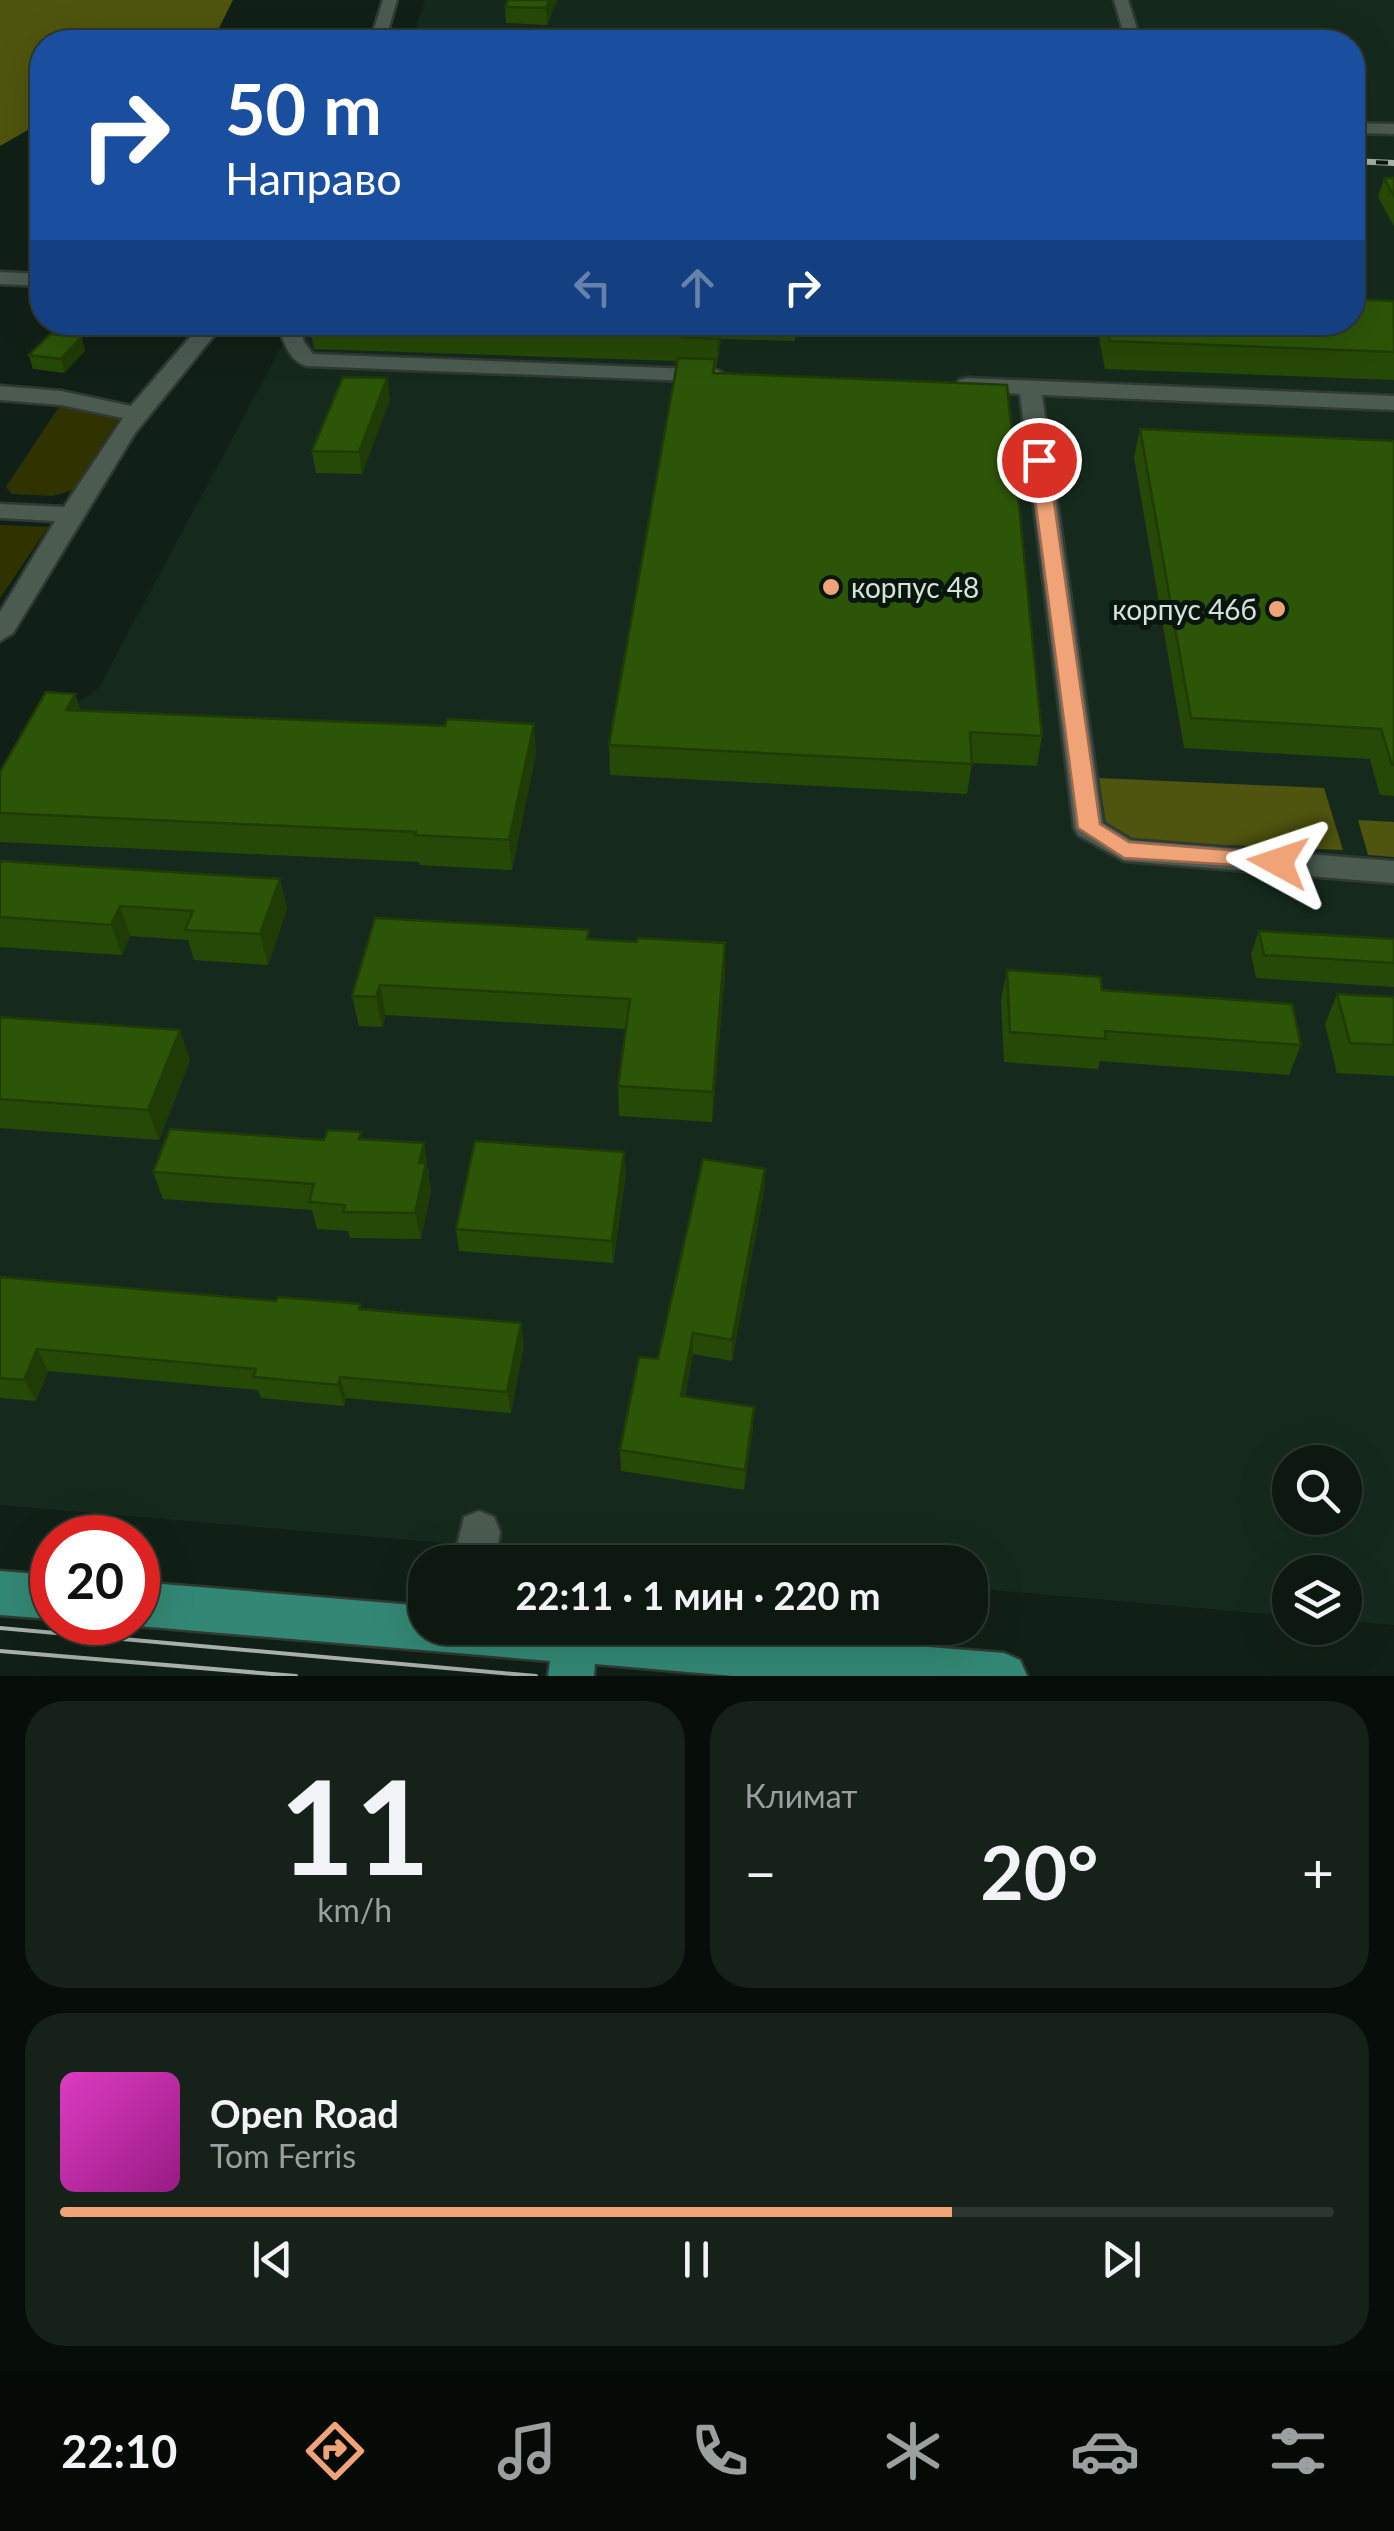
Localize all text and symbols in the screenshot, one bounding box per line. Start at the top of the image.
text: 50 m [225,66,382,150]
icon: right [60,70,190,200]
text: Направо [225,151,402,205]
icon: left [565,260,620,315]
icon: ahead [670,260,725,315]
icon: right [775,260,830,315]
pin [997,418,1082,503]
icon: arrive [1012,433,1067,488]
place label: корпус 48 [851,570,979,604]
marker: корпус 48 [820,576,842,598]
place label: корпус 46б [1112,592,1257,626]
marker: корпус 46б [1266,598,1288,620]
position arrow [1226,810,1330,914]
map controls [1272,1445,1362,1645]
button: search [1272,1445,1362,1535]
speed limit sign: 20 [30,1515,160,1645]
button: layers [1272,1555,1362,1645]
text: 22:11 · 1 мин · 220 m [515,1572,881,1618]
text: 11 [279,1747,430,1903]
text: Климат [745,1776,857,1815]
text: 20° [980,1826,1098,1916]
text: − [745,1839,776,1905]
text: + [1302,1839,1334,1905]
text: km/h [317,1890,392,1929]
text: Open Road [210,2090,399,2136]
text: Tom Ferris [210,2136,356,2175]
icon: previous [245,2232,300,2287]
icon: pause [669,2232,724,2287]
icon: next [1094,2232,1149,2287]
icon: directions [300,2416,370,2486]
icon: music [492,2416,562,2486]
icon: phone [685,2416,755,2486]
icon: climate [878,2416,948,2486]
icon: car [1070,2416,1140,2486]
icon: filters [1263,2416,1333,2486]
text: 22:10 [61,2424,177,2478]

